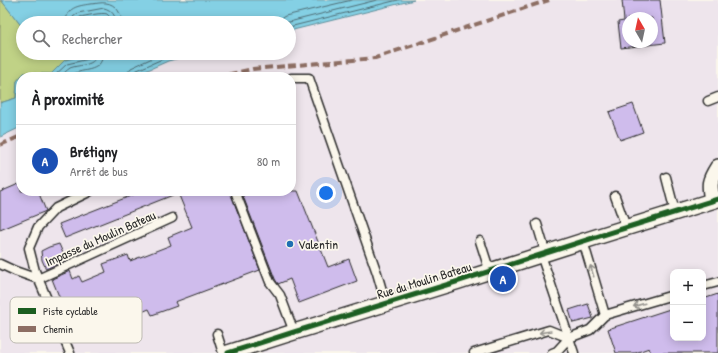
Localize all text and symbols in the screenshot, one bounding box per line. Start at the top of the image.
north arrow [622,12,658,48]
search box [16,16,296,60]
icon: search [30,27,52,49]
text: Rechercher [62,28,123,49]
text: À proximité [32,87,104,110]
text: Brétigny [70,141,118,162]
text: A [42,152,48,170]
text: 80 m [257,152,280,170]
text: Arrêt de bus [70,162,128,180]
your location [316,183,336,203]
street label: Impasse du Moulin Bateau [42,206,158,270]
place label: Valentin [298,235,338,253]
marker: Valentin [285,239,295,249]
street label: Rue du Moulin Bateau [375,257,473,303]
pin: A [490,264,516,294]
one-way arrow [588,264,595,277]
map controls [670,269,706,341]
button: + [670,269,706,305]
legend [10,297,142,343]
one-way arrow [633,302,646,309]
text: Piste cyclable [43,304,99,318]
button: − [670,305,706,341]
text: Chemin [43,322,73,336]
one-way arrow [539,329,552,337]

